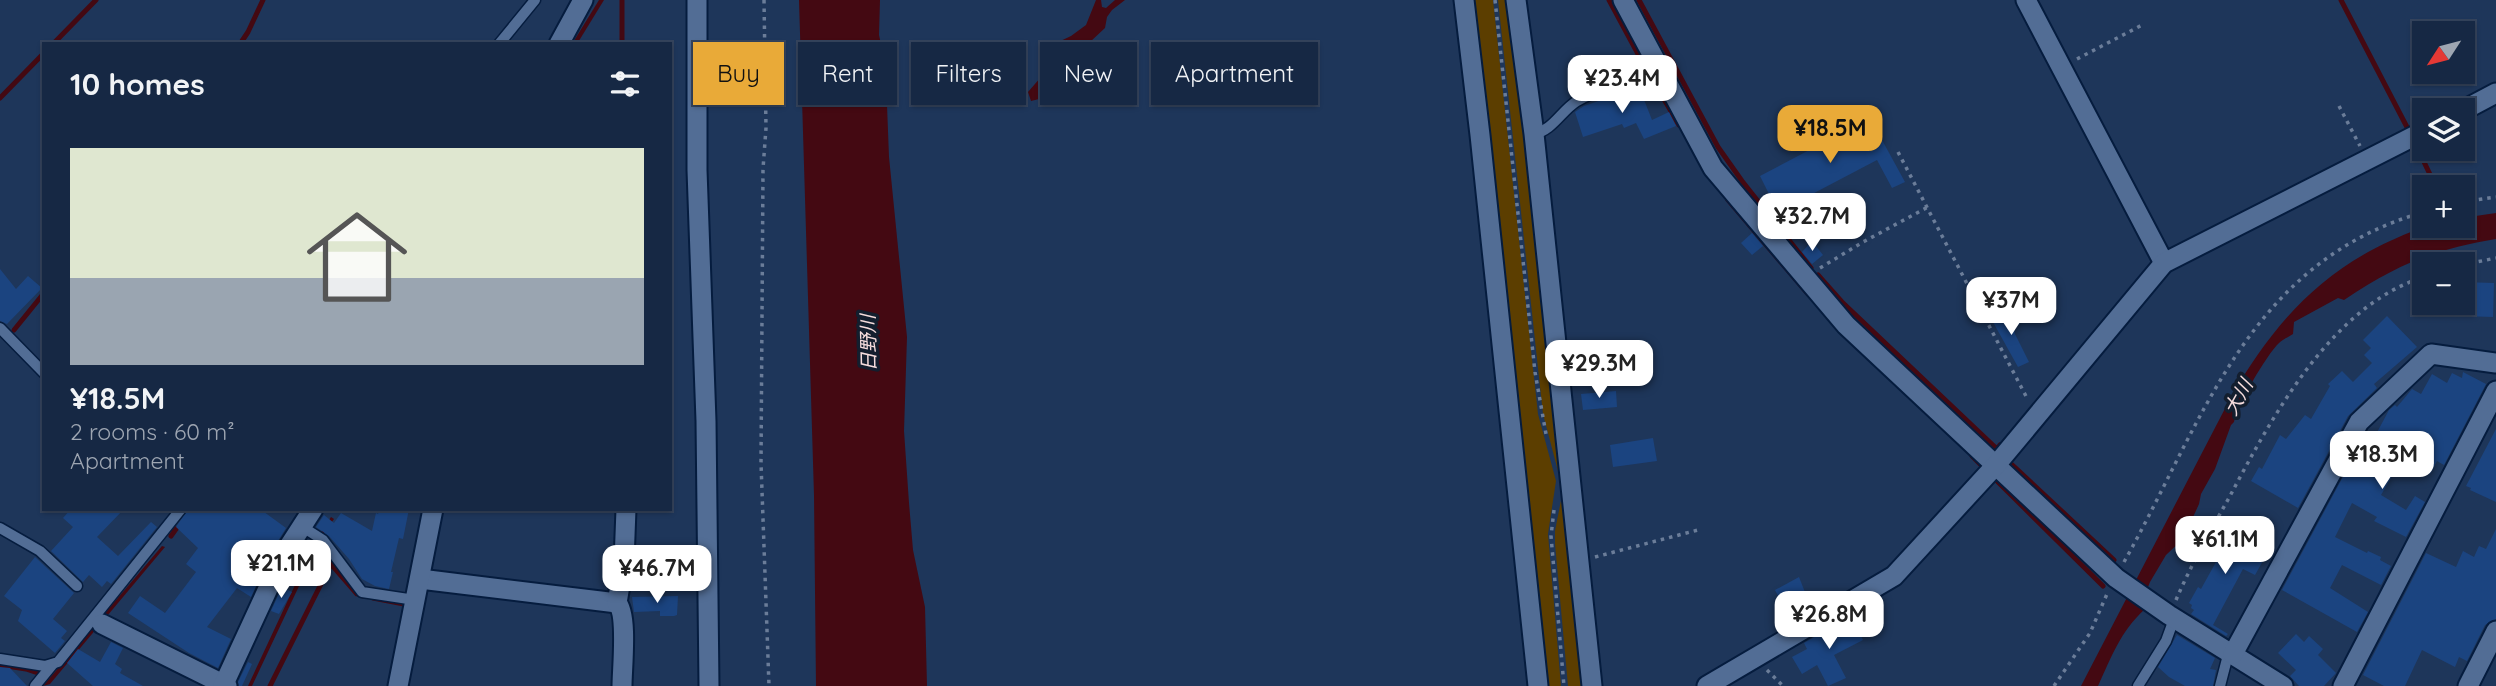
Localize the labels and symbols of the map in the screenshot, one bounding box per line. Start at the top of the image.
north arrow [2412,21,2474,84]
pin: ¥23.4M [1565,55,1679,115]
pin: ¥18.5M [1773,106,1887,165]
pin: ¥32.7M [1755,194,1869,253]
pin: ¥37M [1970,278,2052,337]
water label: 日野川 [855,312,880,372]
pin: ¥29.3M [1542,340,1656,400]
water label: 大川 [2218,373,2259,419]
pin: ¥18.3M [2325,432,2439,491]
pin: ¥61.1M [2168,516,2282,576]
pin: ¥21.1M [224,540,338,600]
pin: ¥46.7M [600,546,714,605]
pin: ¥26.8M [1772,592,1886,651]

